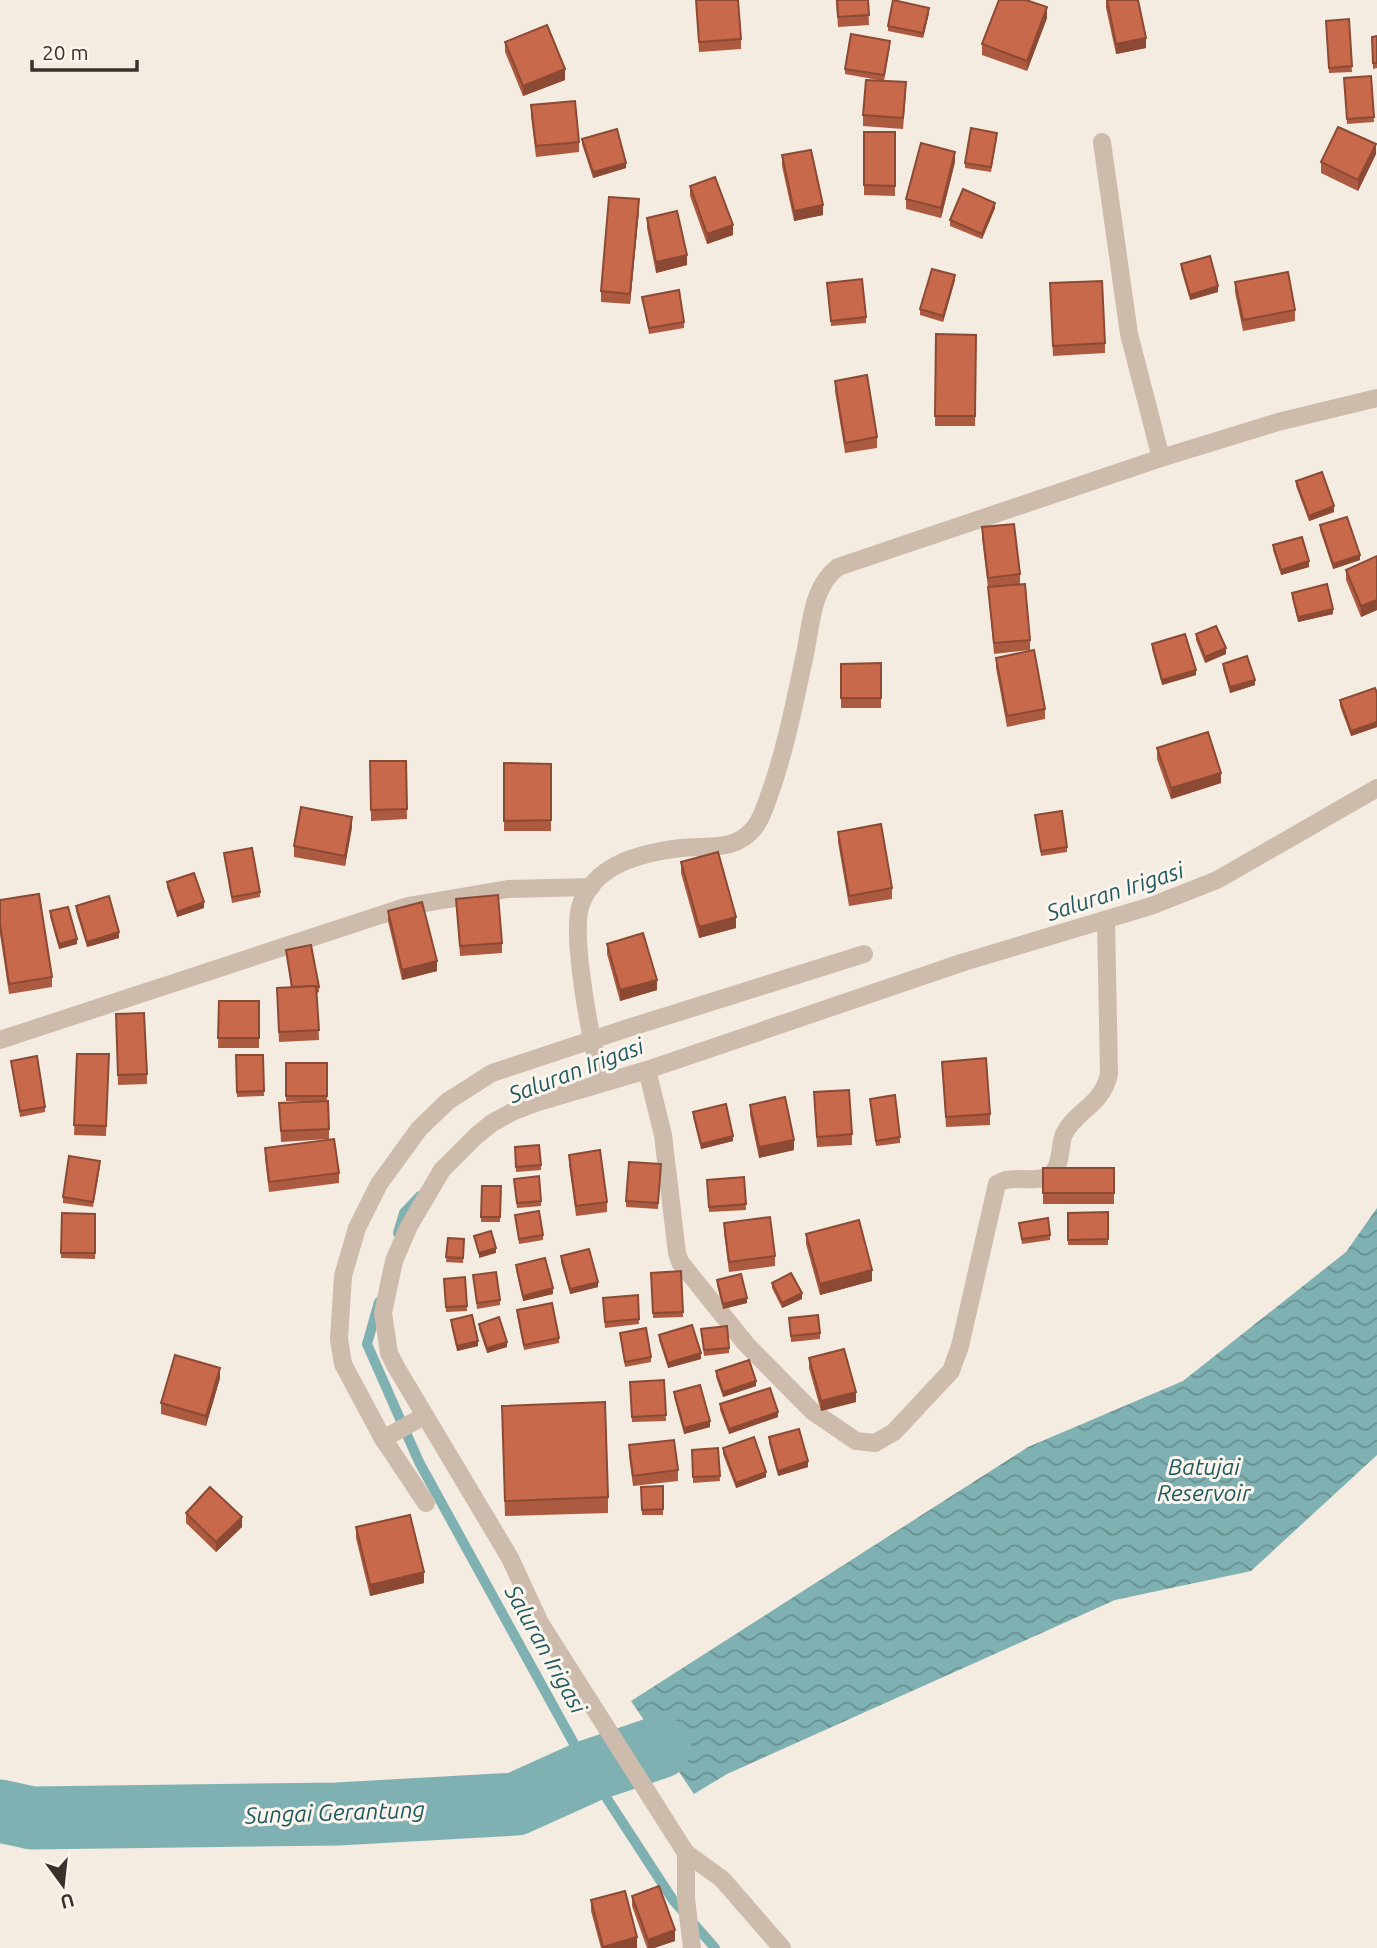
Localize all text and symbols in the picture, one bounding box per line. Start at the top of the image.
scale bar [32,28,136,72]
text: 20 m [42,40,89,64]
water label: Saluran Irigasi [1042,857,1188,925]
water label: Saluran Irigasi [504,1032,648,1108]
water label: Batujai Reservoir [1157,1454,1252,1505]
water label: Saluran Irigasi [500,1580,592,1719]
water label: Sungai Gerantung [244,1796,425,1828]
north arrow [28,1850,98,1920]
text: U [58,1889,77,1914]

